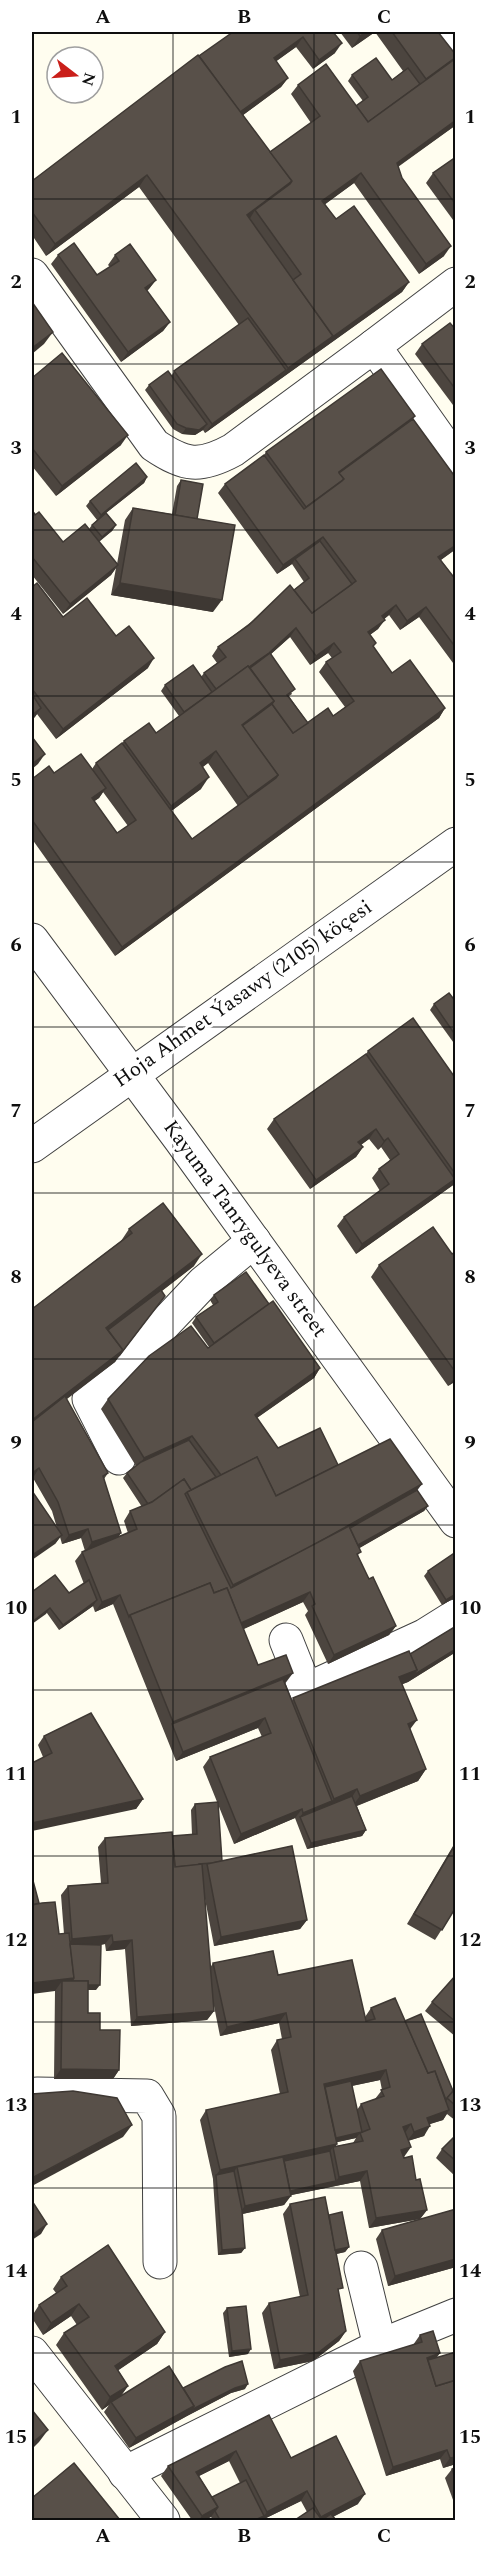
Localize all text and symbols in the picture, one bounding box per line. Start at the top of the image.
text: A [95,2,111,32]
text: B [237,2,251,32]
text: C [377,2,391,32]
north arrow [45,45,105,105]
text: N [75,69,102,89]
text: 1 [10,102,22,132]
text: 1 [464,102,476,132]
text: 2 [10,267,22,297]
text: 2 [464,267,476,297]
text: 3 [10,433,22,463]
text: 3 [464,433,476,463]
text: 4 [10,599,22,629]
text: 4 [464,599,476,629]
text: 5 [10,765,22,795]
text: 5 [464,765,476,795]
street label: Hoja Ahmet Ýasawy (2105) köçesi [107,892,379,1096]
text: 6 [10,930,22,960]
text: 6 [464,930,476,960]
text: 7 [10,1096,22,1126]
text: 7 [464,1096,476,1126]
street label: Kayuma Tanrygulyeva street [155,1114,335,1344]
text: 8 [10,1262,22,1292]
text: 8 [464,1262,476,1292]
text: 9 [10,1428,22,1458]
text: 9 [464,1428,476,1458]
text: 10 [5,1593,27,1623]
text: 10 [459,1593,481,1623]
text: 11 [5,1759,27,1789]
text: 11 [459,1759,481,1789]
text: 12 [5,1925,27,1955]
text: 12 [459,1925,481,1955]
text: 13 [5,2090,27,2120]
text: 13 [459,2090,481,2120]
text: 14 [5,2256,27,2286]
text: 14 [459,2256,481,2286]
text: 15 [5,2422,27,2452]
text: 15 [459,2422,481,2452]
text: A [95,2521,111,2551]
text: B [237,2521,251,2551]
text: C [377,2521,391,2551]

